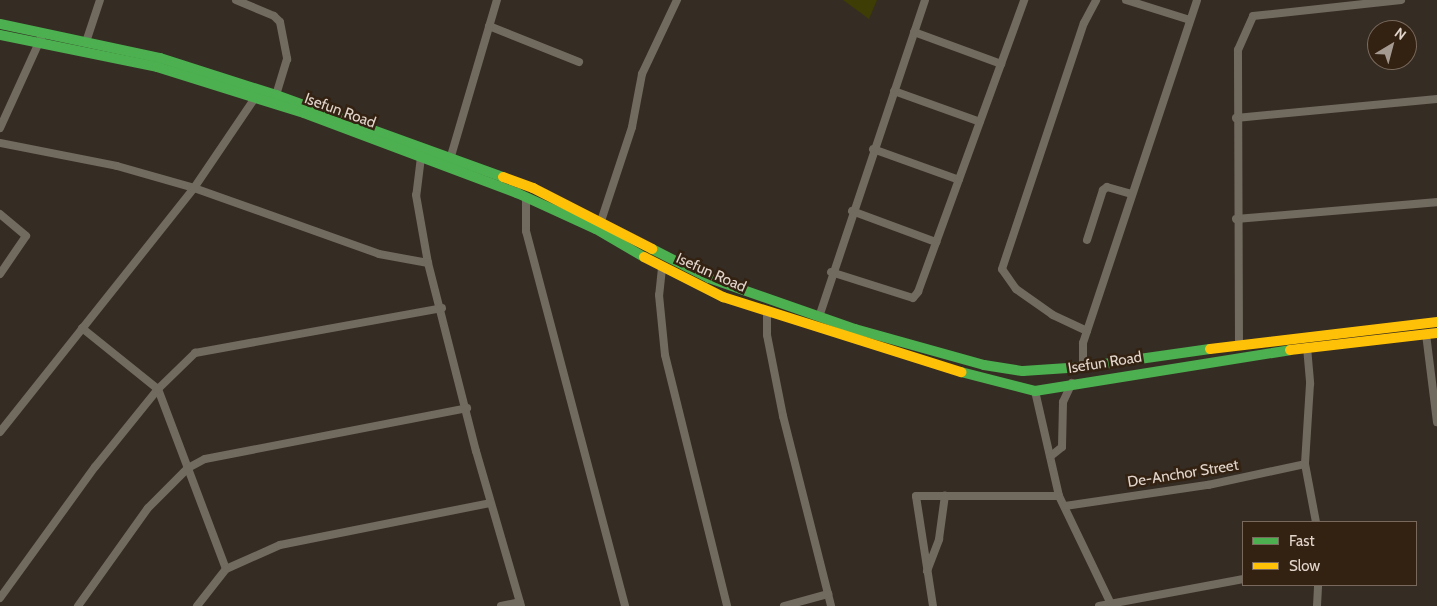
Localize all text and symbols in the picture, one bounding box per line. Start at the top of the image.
north arrow [1367,20,1417,70]
text: N [1391,24,1410,44]
street label: Isefun Road [302,90,378,132]
street label: Isefun Road [673,250,749,296]
street label: Isefun Road [1067,348,1143,378]
street label: De-Anchor Street [1126,456,1240,492]
legend [1242,521,1417,586]
text: Fast [1289,532,1314,550]
text: Slow [1289,557,1320,575]

